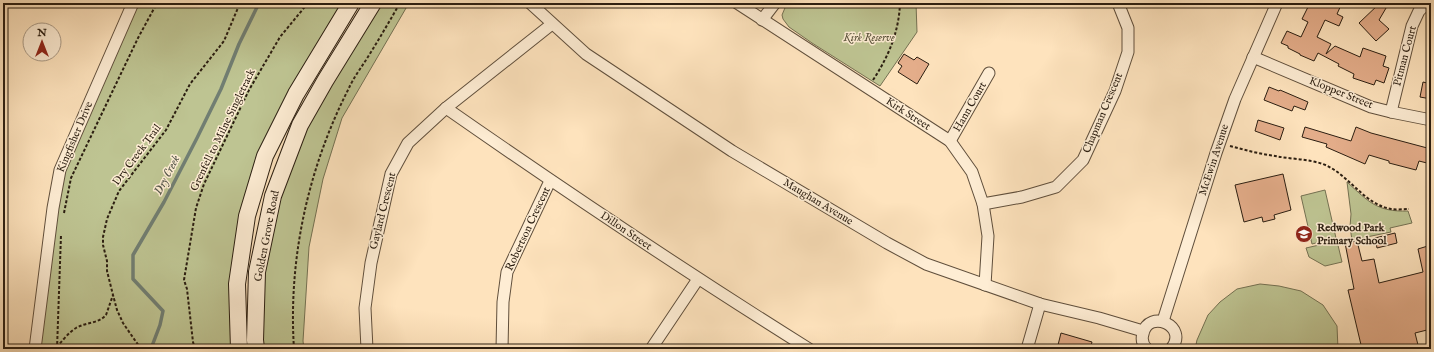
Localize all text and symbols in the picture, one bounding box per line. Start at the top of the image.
north arrow [22,22,62,62]
street label: Pitman Court [1390,24,1420,88]
text: N [36,26,47,40]
park label: Kirk Reserve [842,31,895,45]
street label: Grenfell to Milne Singletrack [187,66,259,193]
street label: Chapman Crescent [1080,70,1126,155]
street label: Klopper Street [1307,74,1375,112]
street label: Hann Court [950,79,990,135]
street label: Kirk Street [883,94,933,134]
street label: Kingfisher Drive [54,99,96,175]
street label: Dry Creek Trail [109,122,165,188]
street label: McEwin Avenue [1196,122,1232,198]
water label: Dry Creek [151,153,183,197]
street label: Gaylard Crescent [367,171,399,251]
street label: Maughan Avenue [780,176,856,228]
street label: Robertson Crescent [502,185,554,273]
street label: Golden Grove Road [251,189,283,283]
street label: Dillon Street [598,209,655,253]
place label: Redwood Park Primary School [1317,221,1387,248]
school or university icon: Redwood Park Primary School [1294,224,1314,244]

